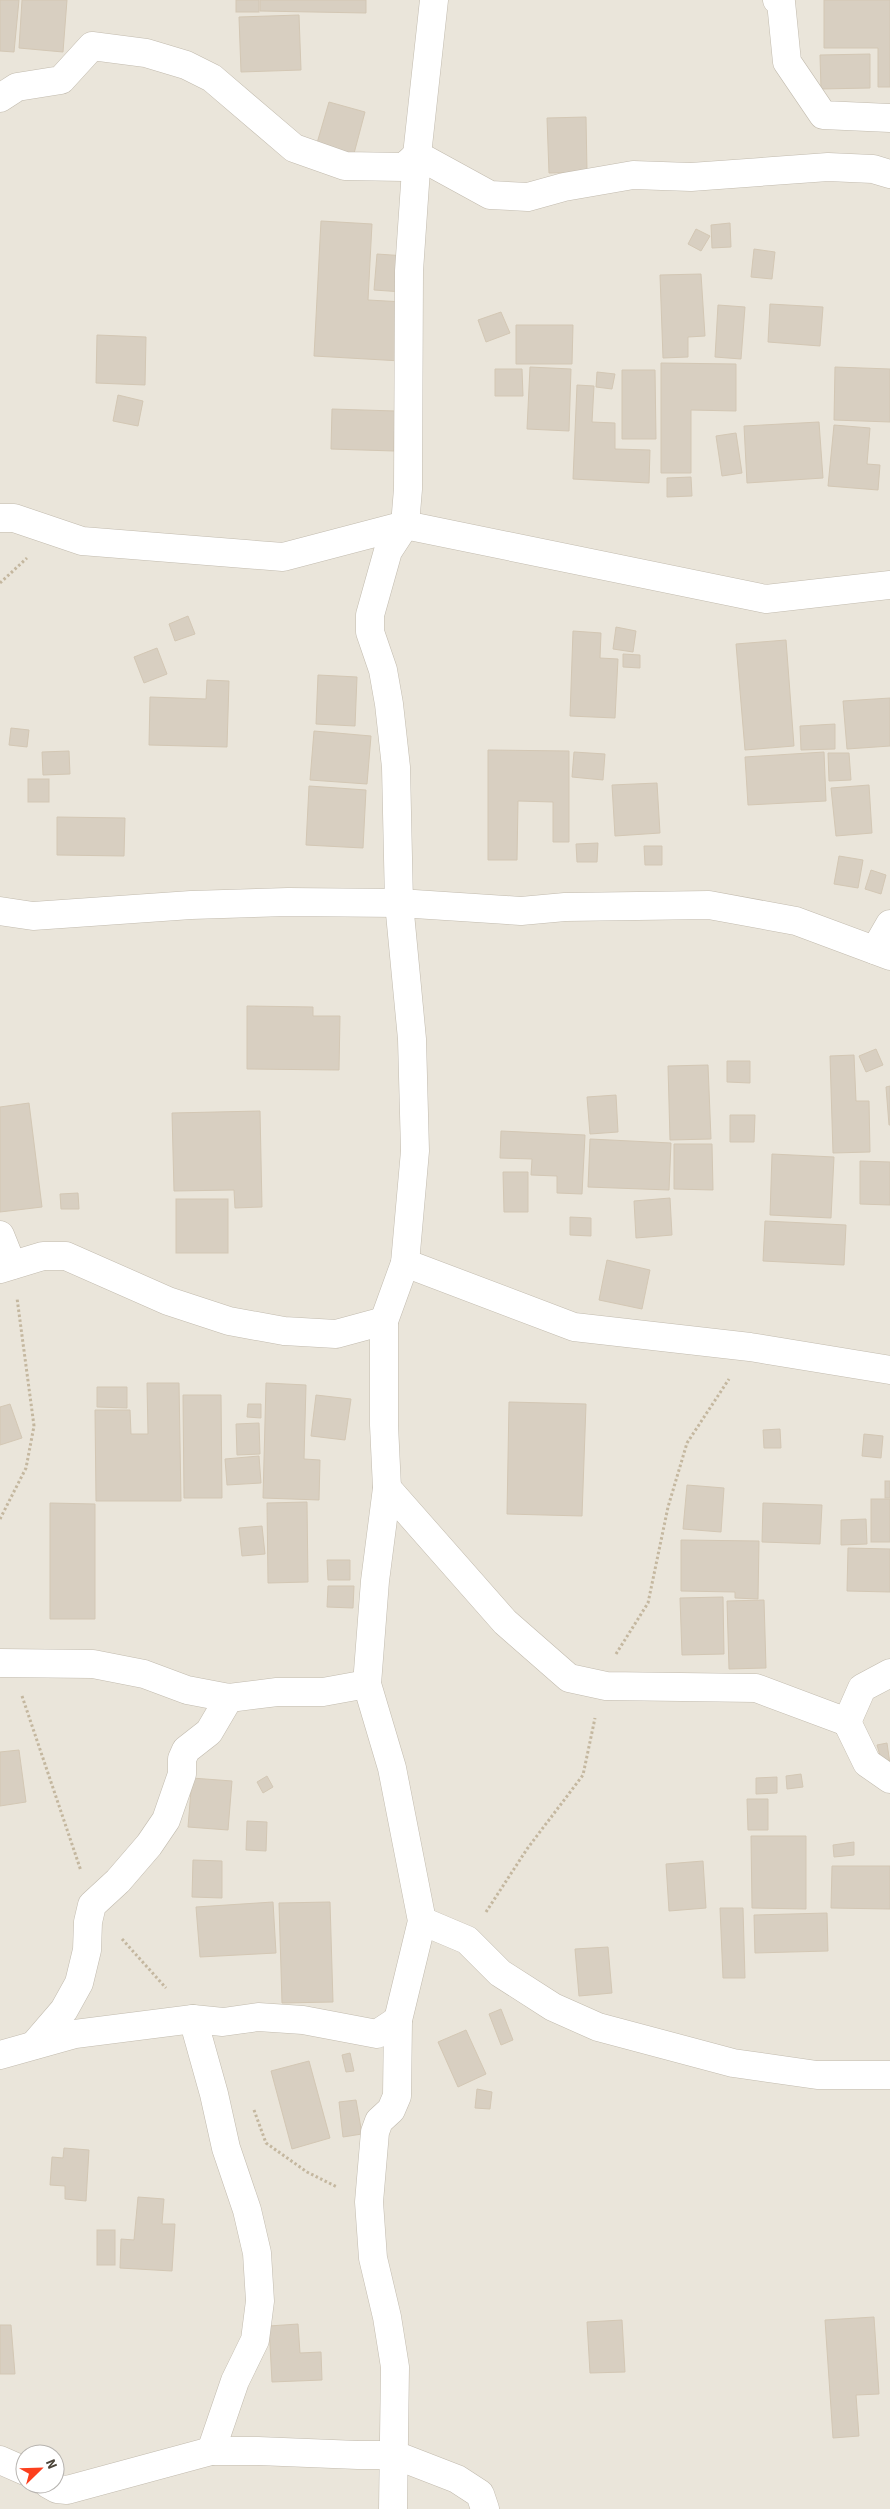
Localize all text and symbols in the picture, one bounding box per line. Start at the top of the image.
north arrow [15,2444,65,2494]
text: N [40,2456,62,2473]

